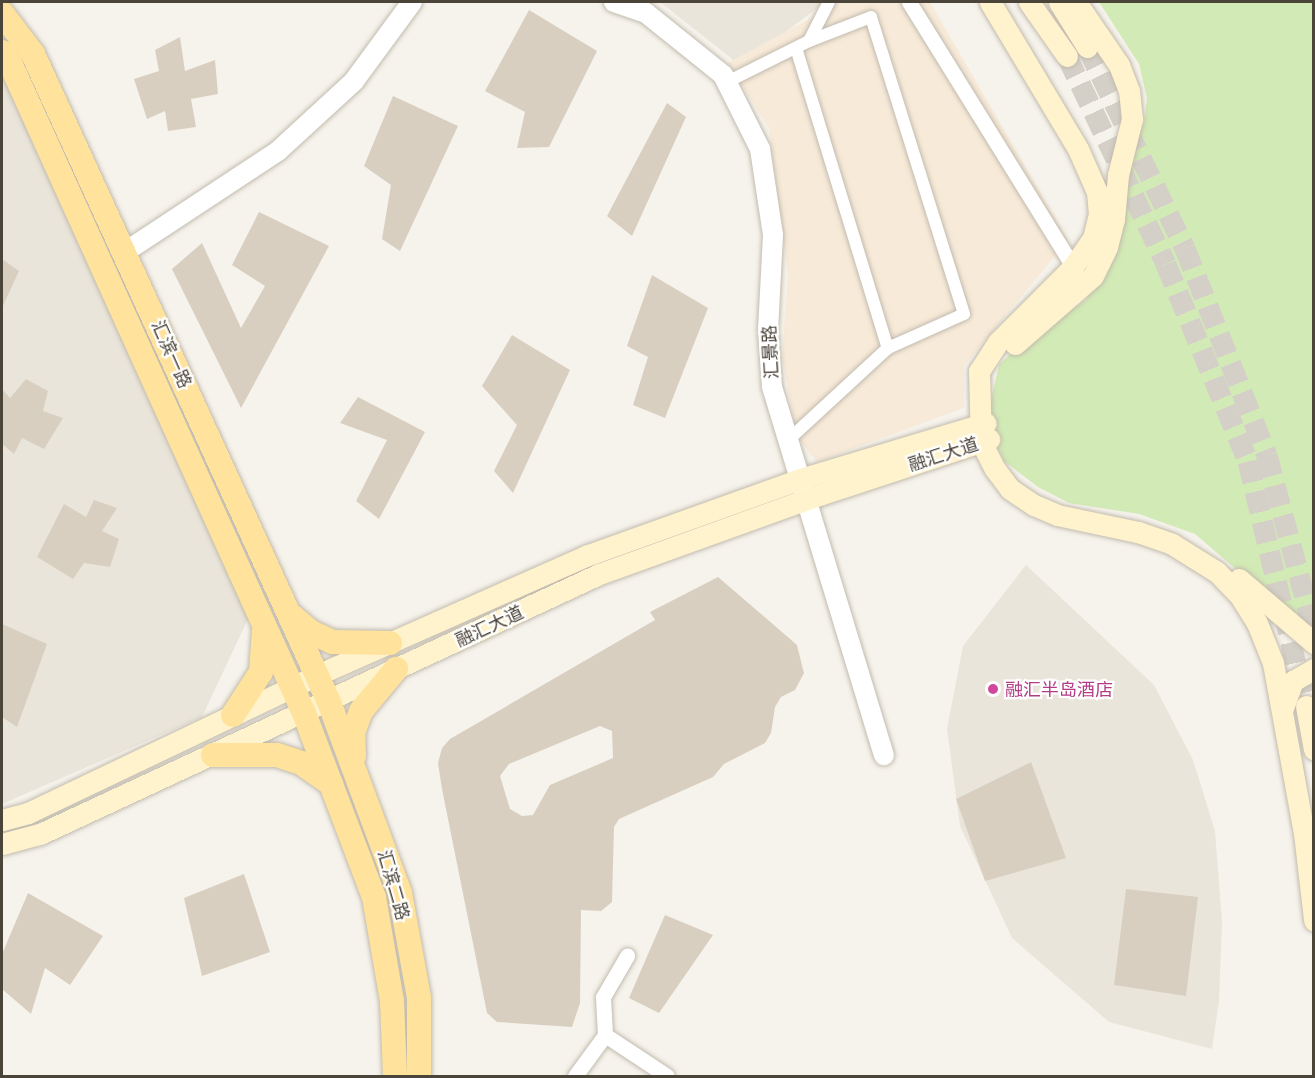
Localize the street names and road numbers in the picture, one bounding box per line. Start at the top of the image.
street label: 汇滨一路 [147,317,197,391]
street label: 汇景路 [758,324,782,380]
street label: 融汇大道 [905,433,981,475]
street label: 融汇大道 [452,601,526,651]
street label: 汇滨二路 [374,847,414,923]

